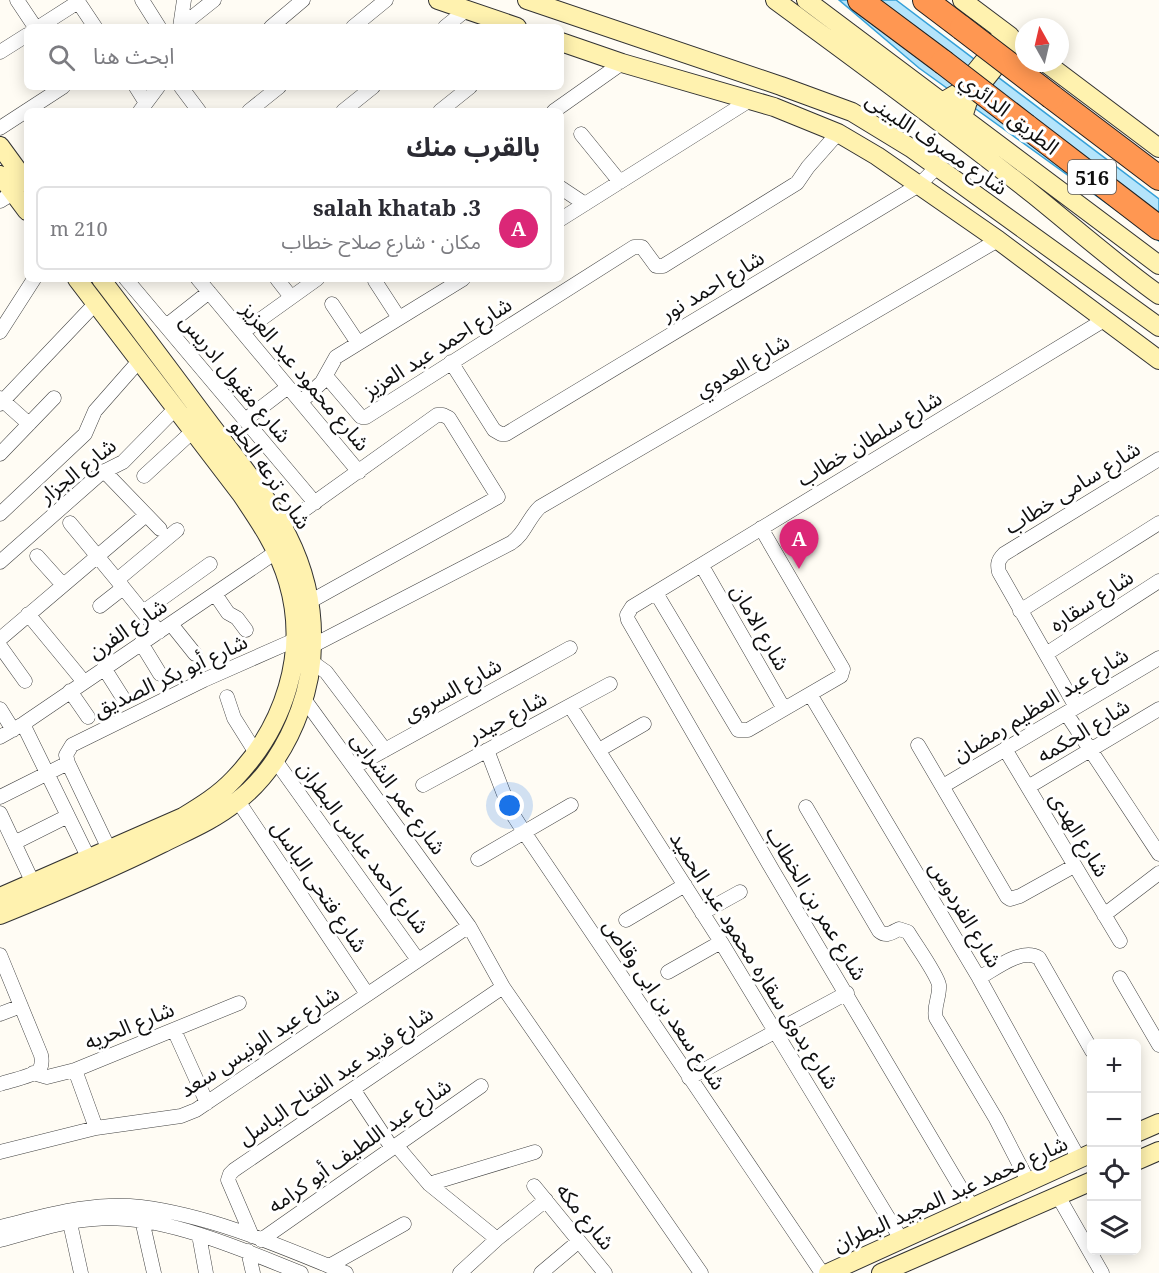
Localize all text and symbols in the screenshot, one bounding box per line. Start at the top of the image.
north arrow [1015,18,1069,72]
search box [24,24,564,90]
text: ابحث هنا [93,40,175,70]
icon: search [45,41,78,74]
street label: الطريق الدائري [953,66,1065,163]
street label: شارع مصرف اللبينى [859,85,1013,203]
text: بالقرب منك [406,128,540,164]
road number: 516 [1068,160,1116,194]
text: 3. salah khatab [313,192,481,222]
text: 210 m [50,215,108,242]
text: A [511,215,526,242]
text: مكان · شارع صلاح خطاب [282,228,481,255]
street label: شارع احمد نور [654,243,770,329]
street label: شارع احمد عبد العزيز [356,290,518,406]
street label: شارع محمود عبد العزيز [233,295,377,458]
street label: شارع مقبول ادريس [172,308,298,450]
street label: شارع العدوي [690,327,796,406]
street label: شارع سلطان خطاب [791,384,948,494]
street label: شارع ترعه الحلو [222,414,318,535]
street label: شارع الجزار [32,431,123,511]
street label: شارع سامى خطاب [999,434,1146,542]
pin: A [780,520,818,569]
street label: شارع سقاره [1044,562,1139,639]
street label: شارع الامان [723,579,797,676]
street label: شارع الفرن [82,591,173,666]
street label: شارع أبو بكر الصديق [88,627,253,725]
street label: شارع عبد العظيم رمضان [947,640,1134,769]
street label: شارع السروى [398,650,507,729]
street label: شارع حيدر [462,684,552,751]
street label: شارع الحكمه [1032,691,1135,770]
street label: شارع عمر الشرابى [343,726,453,861]
street label: شارع احمد عباس البطران [290,755,436,940]
street label: شارع الهدى [1042,786,1116,883]
your location [495,791,524,820]
street label: شارع فتحى الباسل [264,815,375,959]
street label: شارع عمر بن الخطاب [758,821,874,986]
street label: شارع بدوى سقاره محمود عبد الحميد [662,826,846,1095]
street label: شارع الفردوس [921,855,1009,974]
street label: شارع سعد بن ابى وقاص [596,913,733,1096]
street label: شارع عبد الونيس سعد [174,979,345,1105]
street label: شارع الحريه [80,994,179,1058]
street label: شارع فريد عبد الفتاح الباسل [232,999,439,1153]
map controls [1087,1039,1141,1255]
button: + [1087,1039,1141,1093]
street label: شارع عبد اللطيف أبو كرامه [262,1071,457,1220]
button: − [1087,1093,1141,1147]
street label: شارع محمد عبد المجيد البطران [828,1129,1073,1259]
button: locate [1087,1147,1141,1201]
street label: شارع مكه [549,1177,622,1256]
button: layers [1087,1201,1141,1255]

